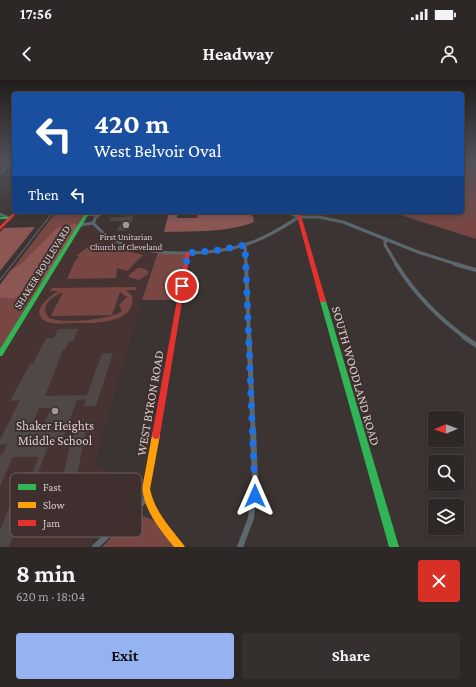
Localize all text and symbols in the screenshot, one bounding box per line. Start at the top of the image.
text: 17:56 [20,6,52,22]
icon: back [16,43,38,65]
icon: person [438,43,460,65]
text: Headway [203,44,273,64]
icon: left [28,108,80,160]
text: 420 m [94,108,169,139]
text: West Belvoir Oval [94,141,221,161]
icon: left [67,184,89,206]
text: Then [28,187,59,203]
marker: First Unitarian Church of Cleveland [121,220,131,230]
street label: SHAKER BOULEVARD [11,223,73,311]
place label: First Unitarian Church of Cleveland [90,232,163,252]
pin [165,269,199,303]
icon: arrive [171,275,193,297]
street label: SOUTH WOODLAND ROAD [329,305,383,447]
street label: WEST BYRON ROAD [133,349,167,457]
marker: Shaker Heights Middle School [50,406,60,416]
north arrow [428,411,464,447]
map controls [428,411,464,535]
place label: Shaker Heights Middle School [16,418,94,448]
button: search [428,455,464,491]
legend [10,473,142,537]
position arrow [234,475,276,517]
text: Fast [43,481,62,493]
text: Slow [43,499,65,511]
button: layers [428,499,464,535]
text: Jam [42,517,60,530]
text: 8 min [16,560,76,587]
button: close [418,560,460,602]
text: 620 m · 18:04 [16,589,85,604]
button: Exit [16,633,234,679]
button: Share [242,633,460,679]

